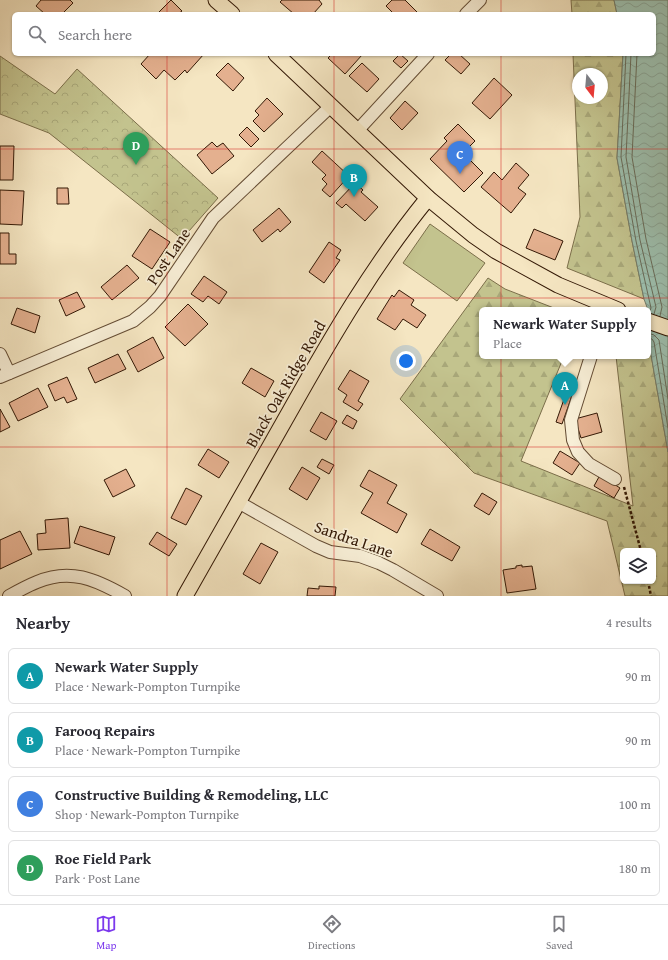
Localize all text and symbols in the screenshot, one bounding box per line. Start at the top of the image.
search box [12,12,656,56]
icon: search [26,23,48,45]
text: Search here [58,24,132,45]
north arrow [572,68,608,104]
pin: D [123,132,149,165]
pin: C [447,141,473,174]
pin: B [341,164,367,197]
street label: Post Lane [140,223,196,289]
popup [479,307,651,359]
text: Newark Water Supply [493,313,637,334]
street label: Black Oak Ridge Road [239,316,331,452]
text: Place [493,334,522,353]
your location [396,351,416,371]
pin: A [552,372,578,405]
street label: Sandra Lane [311,514,397,564]
map controls [620,548,656,584]
button: layers [620,548,656,584]
text: Nearby [16,610,70,635]
text: 4 results [606,613,652,632]
text: Newark Water Supply [55,656,198,677]
text: A [26,667,34,686]
text: 90 m [625,667,651,686]
text: Place · Newark-Pompton Turnpike [55,677,240,696]
text: Farooq Repairs [55,720,155,741]
text: B [26,731,34,750]
text: 90 m [625,731,651,750]
text: Place · Newark-Pompton Turnpike [55,741,240,760]
text: Constructive Building & Remodeling, LLC [55,784,329,805]
text: C [26,795,34,814]
text: 100 m [619,795,651,814]
text: Shop · Newark-Pompton Turnpike [55,805,239,824]
text: Roe Field Park [55,848,151,869]
text: D [26,859,34,878]
text: 180 m [619,859,651,878]
text: Park · Post Lane [55,869,140,888]
tab: Map [95,913,117,953]
tab: Directions [308,913,355,953]
tab: Saved [546,913,573,953]

